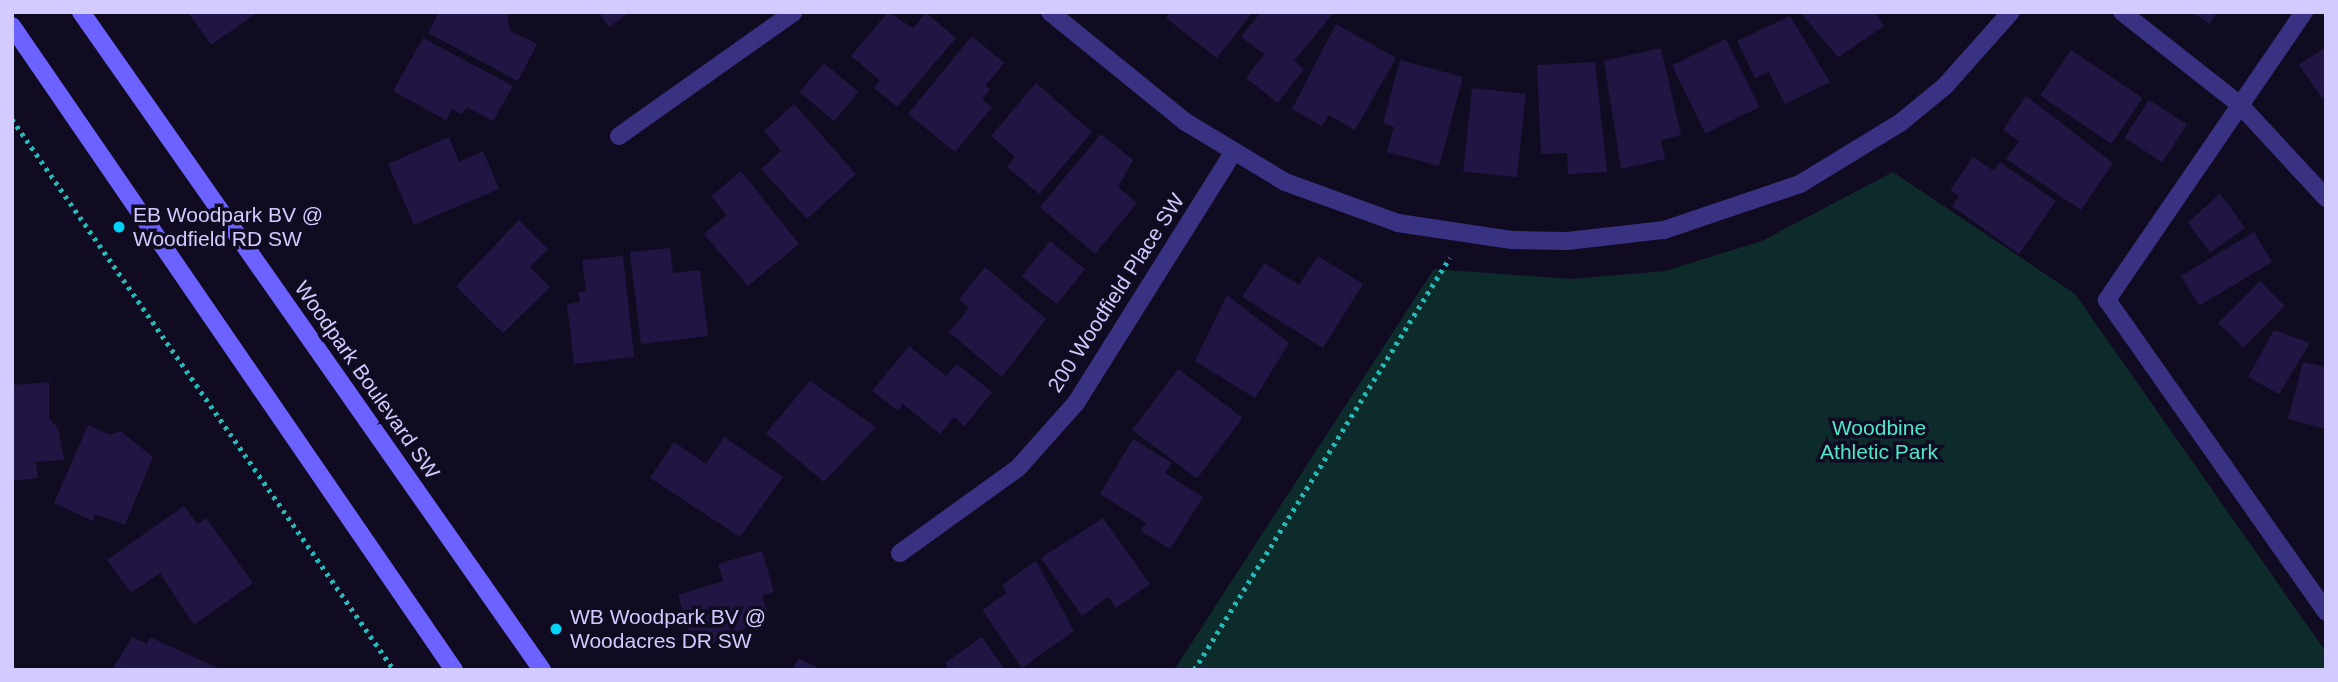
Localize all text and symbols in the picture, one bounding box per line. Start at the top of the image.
street label: 200 Woodfield Place SW [1042,189,1190,397]
place label: EB Woodpark BV @ Woodfield RD SW [133,202,323,252]
marker: EB Woodpark BV @ Woodfield RD SW [111,219,127,235]
street label: Woodpark Boulevard SW [289,276,445,484]
park label: Woodbine Athletic Park [1820,415,1938,465]
place label: WB Woodpark BV @ Woodacres DR SW [570,604,766,654]
marker: WB Woodpark BV @ Woodacres DR SW [548,621,564,637]

